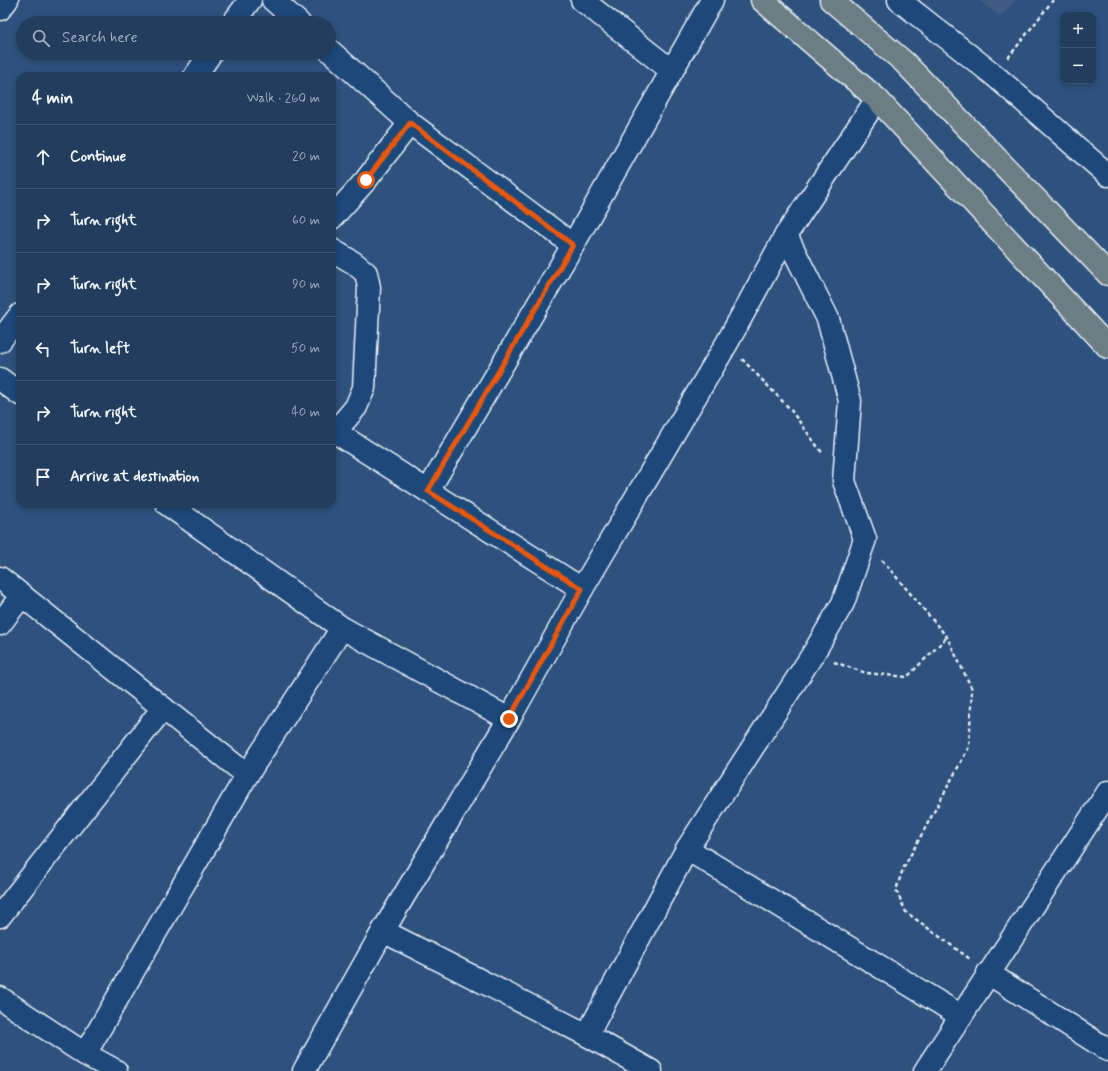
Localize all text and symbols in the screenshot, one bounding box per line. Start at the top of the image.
map controls [1060,12,1096,84]
button: + [1060,12,1096,48]
search box [16,16,336,60]
icon: search [30,27,52,49]
text: Search here [62,28,138,48]
button: − [1060,48,1096,84]
text: 4 min [32,87,73,109]
text: Walk · 260 m [247,90,320,107]
icon: ahead [32,146,54,168]
text: Continue [70,147,126,167]
text: 20 m [292,148,320,165]
route start [357,171,375,189]
icon: right [32,210,54,232]
text: Turn right [70,211,137,231]
text: 60 m [292,212,320,229]
icon: right [32,274,54,296]
text: Turn right [70,275,137,295]
text: 90 m [292,276,320,293]
icon: left [32,338,54,360]
text: Turn left [70,339,130,359]
text: 50 m [291,340,320,357]
icon: right [32,402,54,424]
text: Turn right [70,403,137,423]
text: 40 m [291,404,320,421]
icon: arrive [32,466,54,488]
text: Arrive at destination [70,467,199,487]
route end [500,710,518,728]

